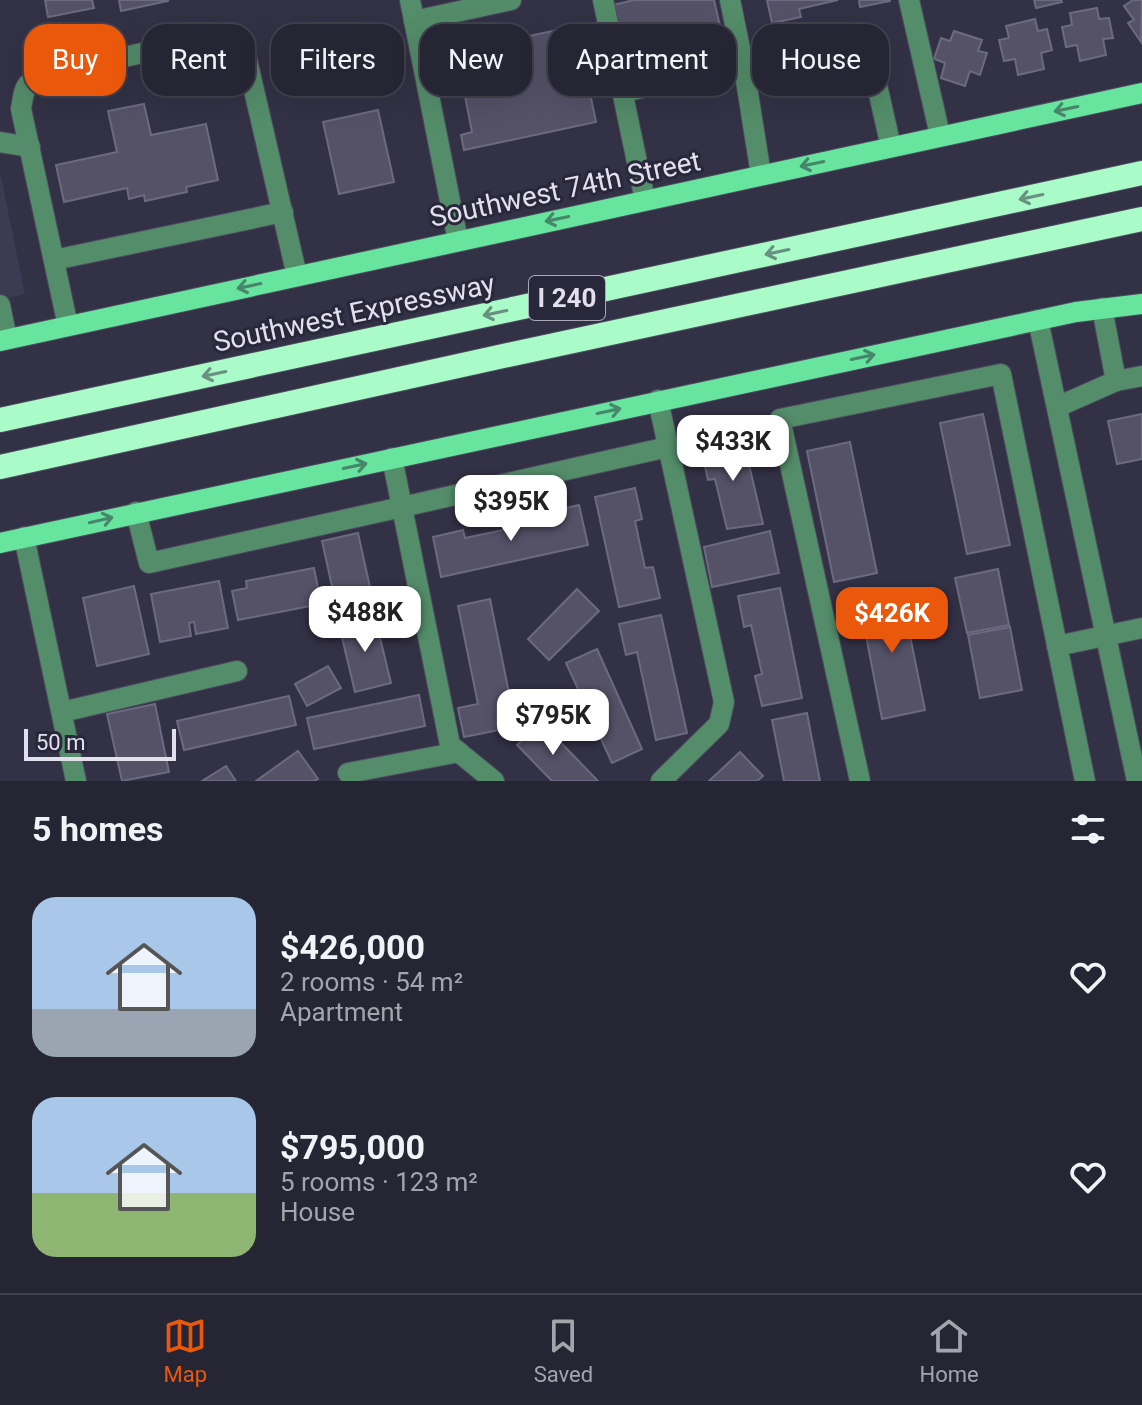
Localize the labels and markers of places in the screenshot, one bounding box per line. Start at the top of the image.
pin: $433K [677,415,789,483]
pin: $395K [455,475,567,543]
pin: $488K [309,586,421,654]
pin: $426K [836,587,948,655]
pin: $795K [497,689,609,757]

